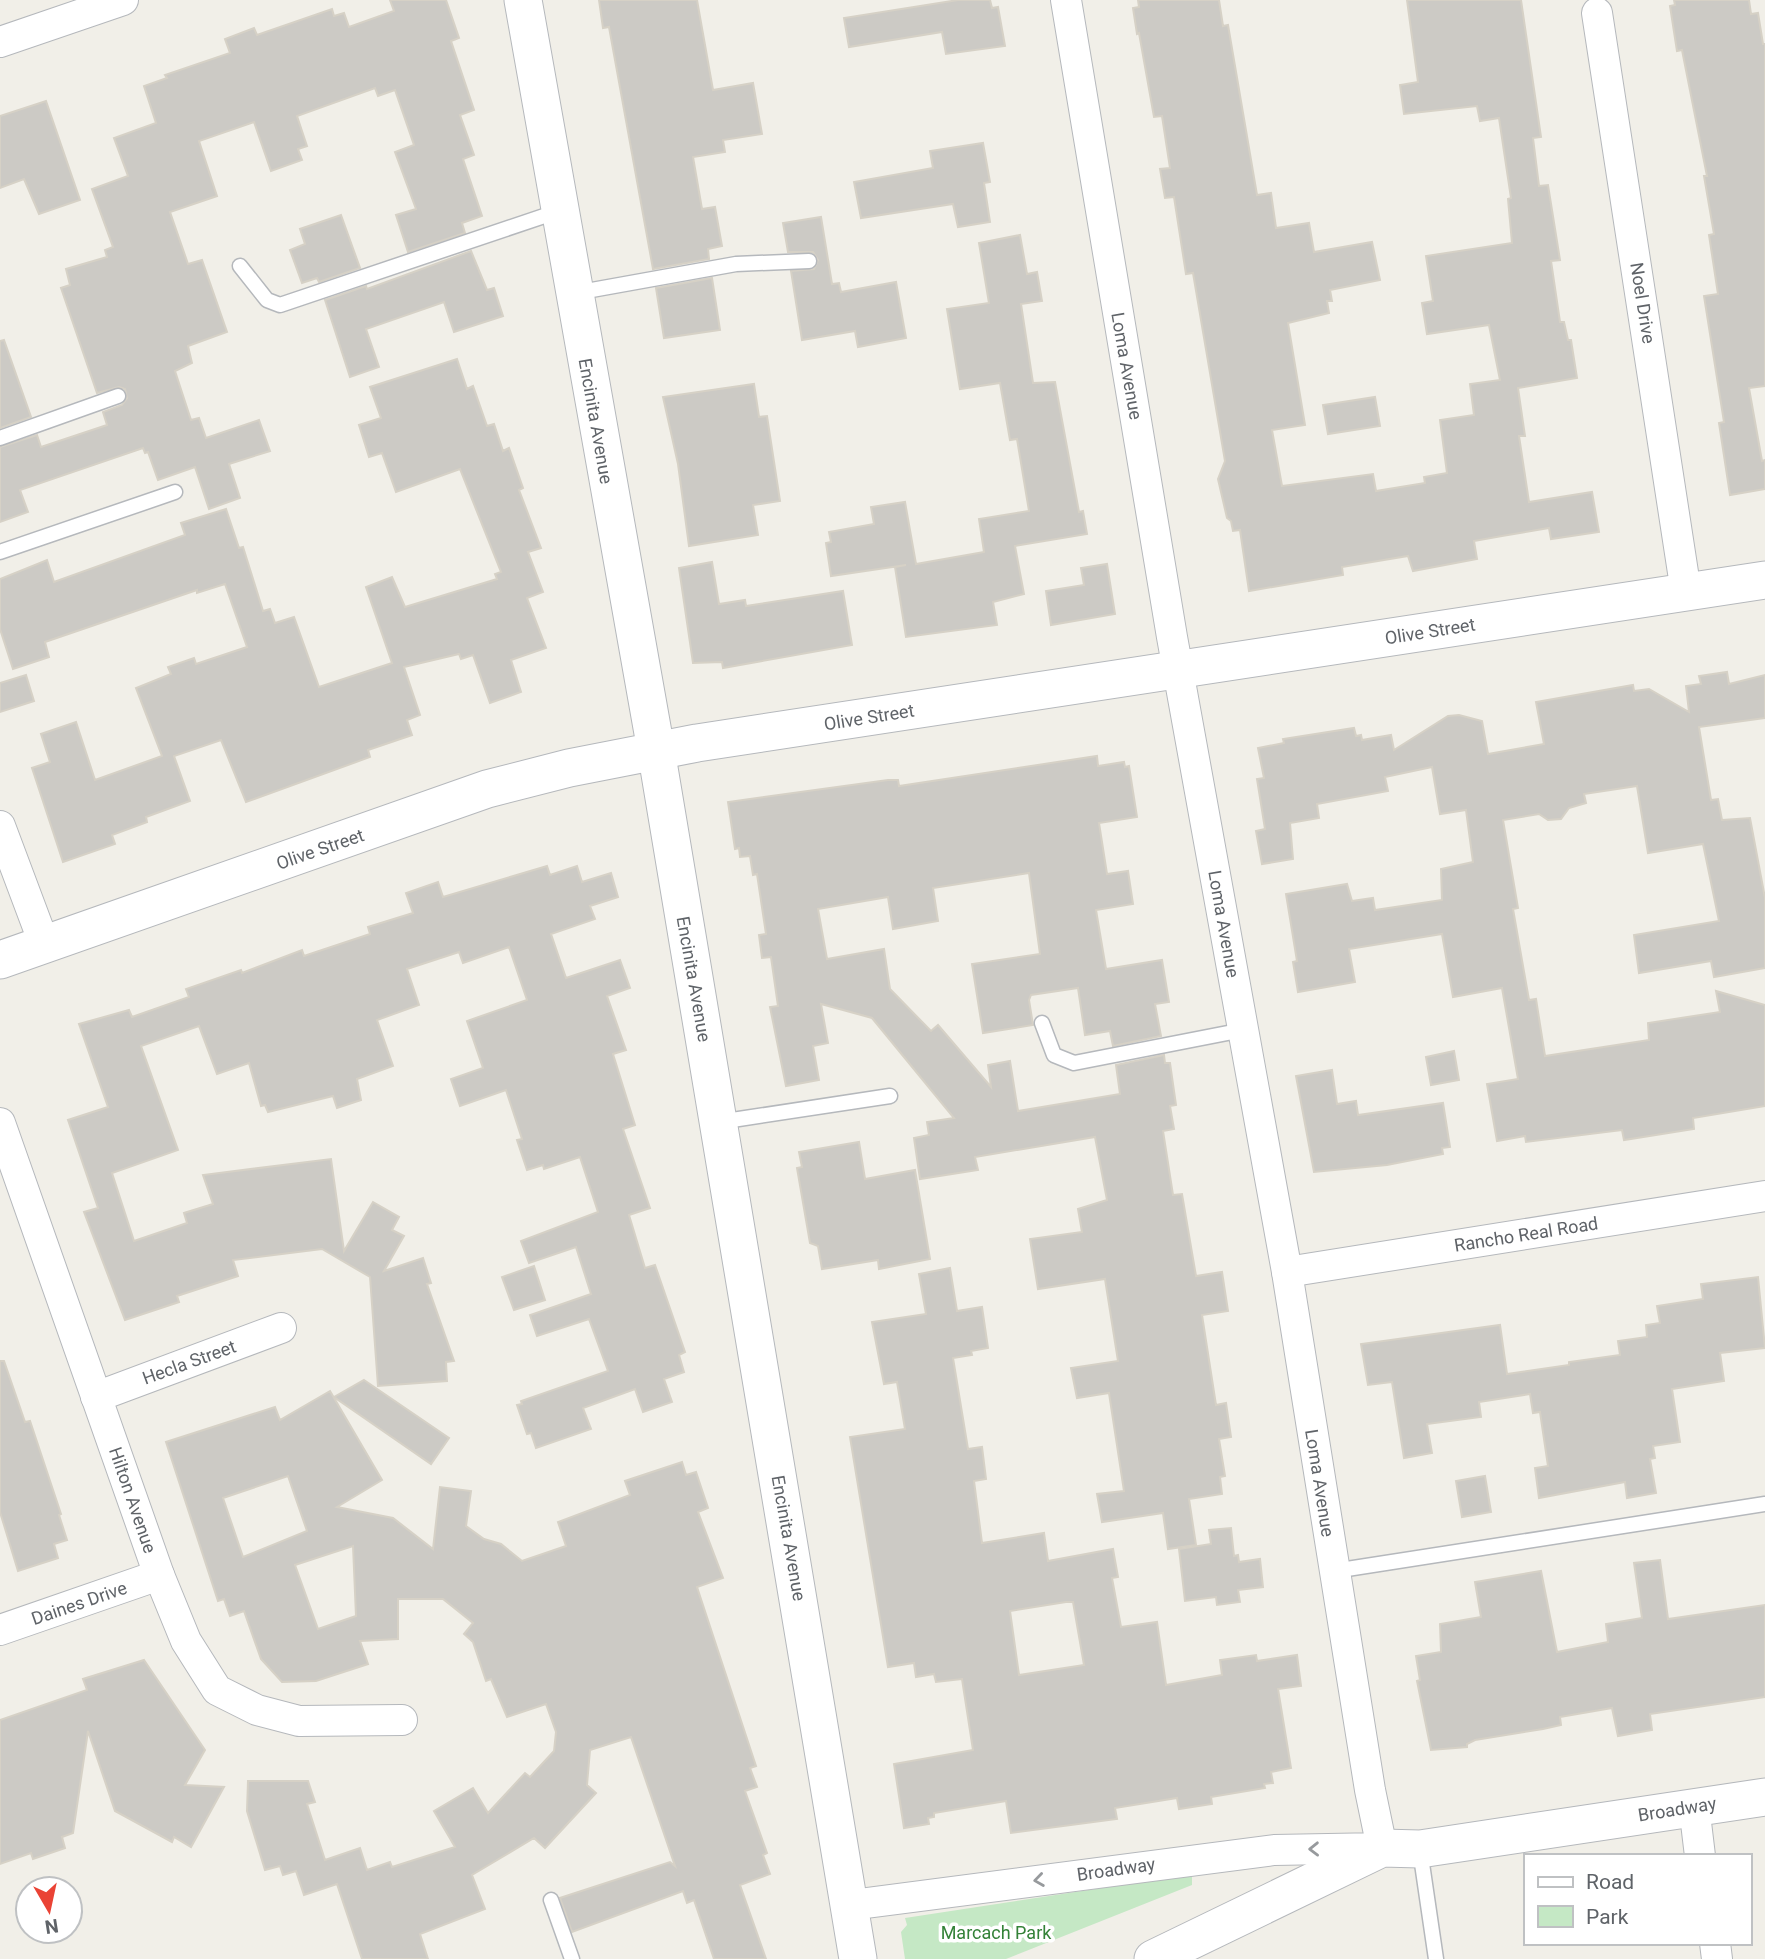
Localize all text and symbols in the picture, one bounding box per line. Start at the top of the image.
street label: Noel Drive [1626,261,1660,345]
street label: Loma Avenue [1107,311,1147,421]
street label: Encinita Avenue [575,356,617,486]
street label: Olive Street [1383,613,1477,649]
street label: Olive Street [822,699,916,735]
street label: Olive Street [273,824,367,874]
street label: Loma Avenue [1204,869,1244,979]
street label: Encinita Avenue [673,914,715,1044]
street label: Rancho Real Road [1453,1212,1599,1256]
street label: Hecla Street [139,1335,239,1389]
street label: Loma Avenue [1301,1428,1339,1538]
street label: Hilton Avenue [105,1444,161,1556]
street label: Encinita Avenue [768,1473,810,1603]
street label: Daines Drive [28,1577,130,1629]
street label: Broadway [1636,1792,1718,1826]
one-way arrow [1308,1841,1318,1857]
street label: Broadway [1075,1853,1157,1885]
legend [1524,1854,1751,1945]
text: Road [1586,1870,1634,1894]
one-way arrow [1033,1872,1045,1887]
north arrow [14,1875,84,1945]
text: Park [1586,1905,1629,1929]
text: N [43,1914,60,1939]
park label: Marcach Park [941,1922,1052,1943]

